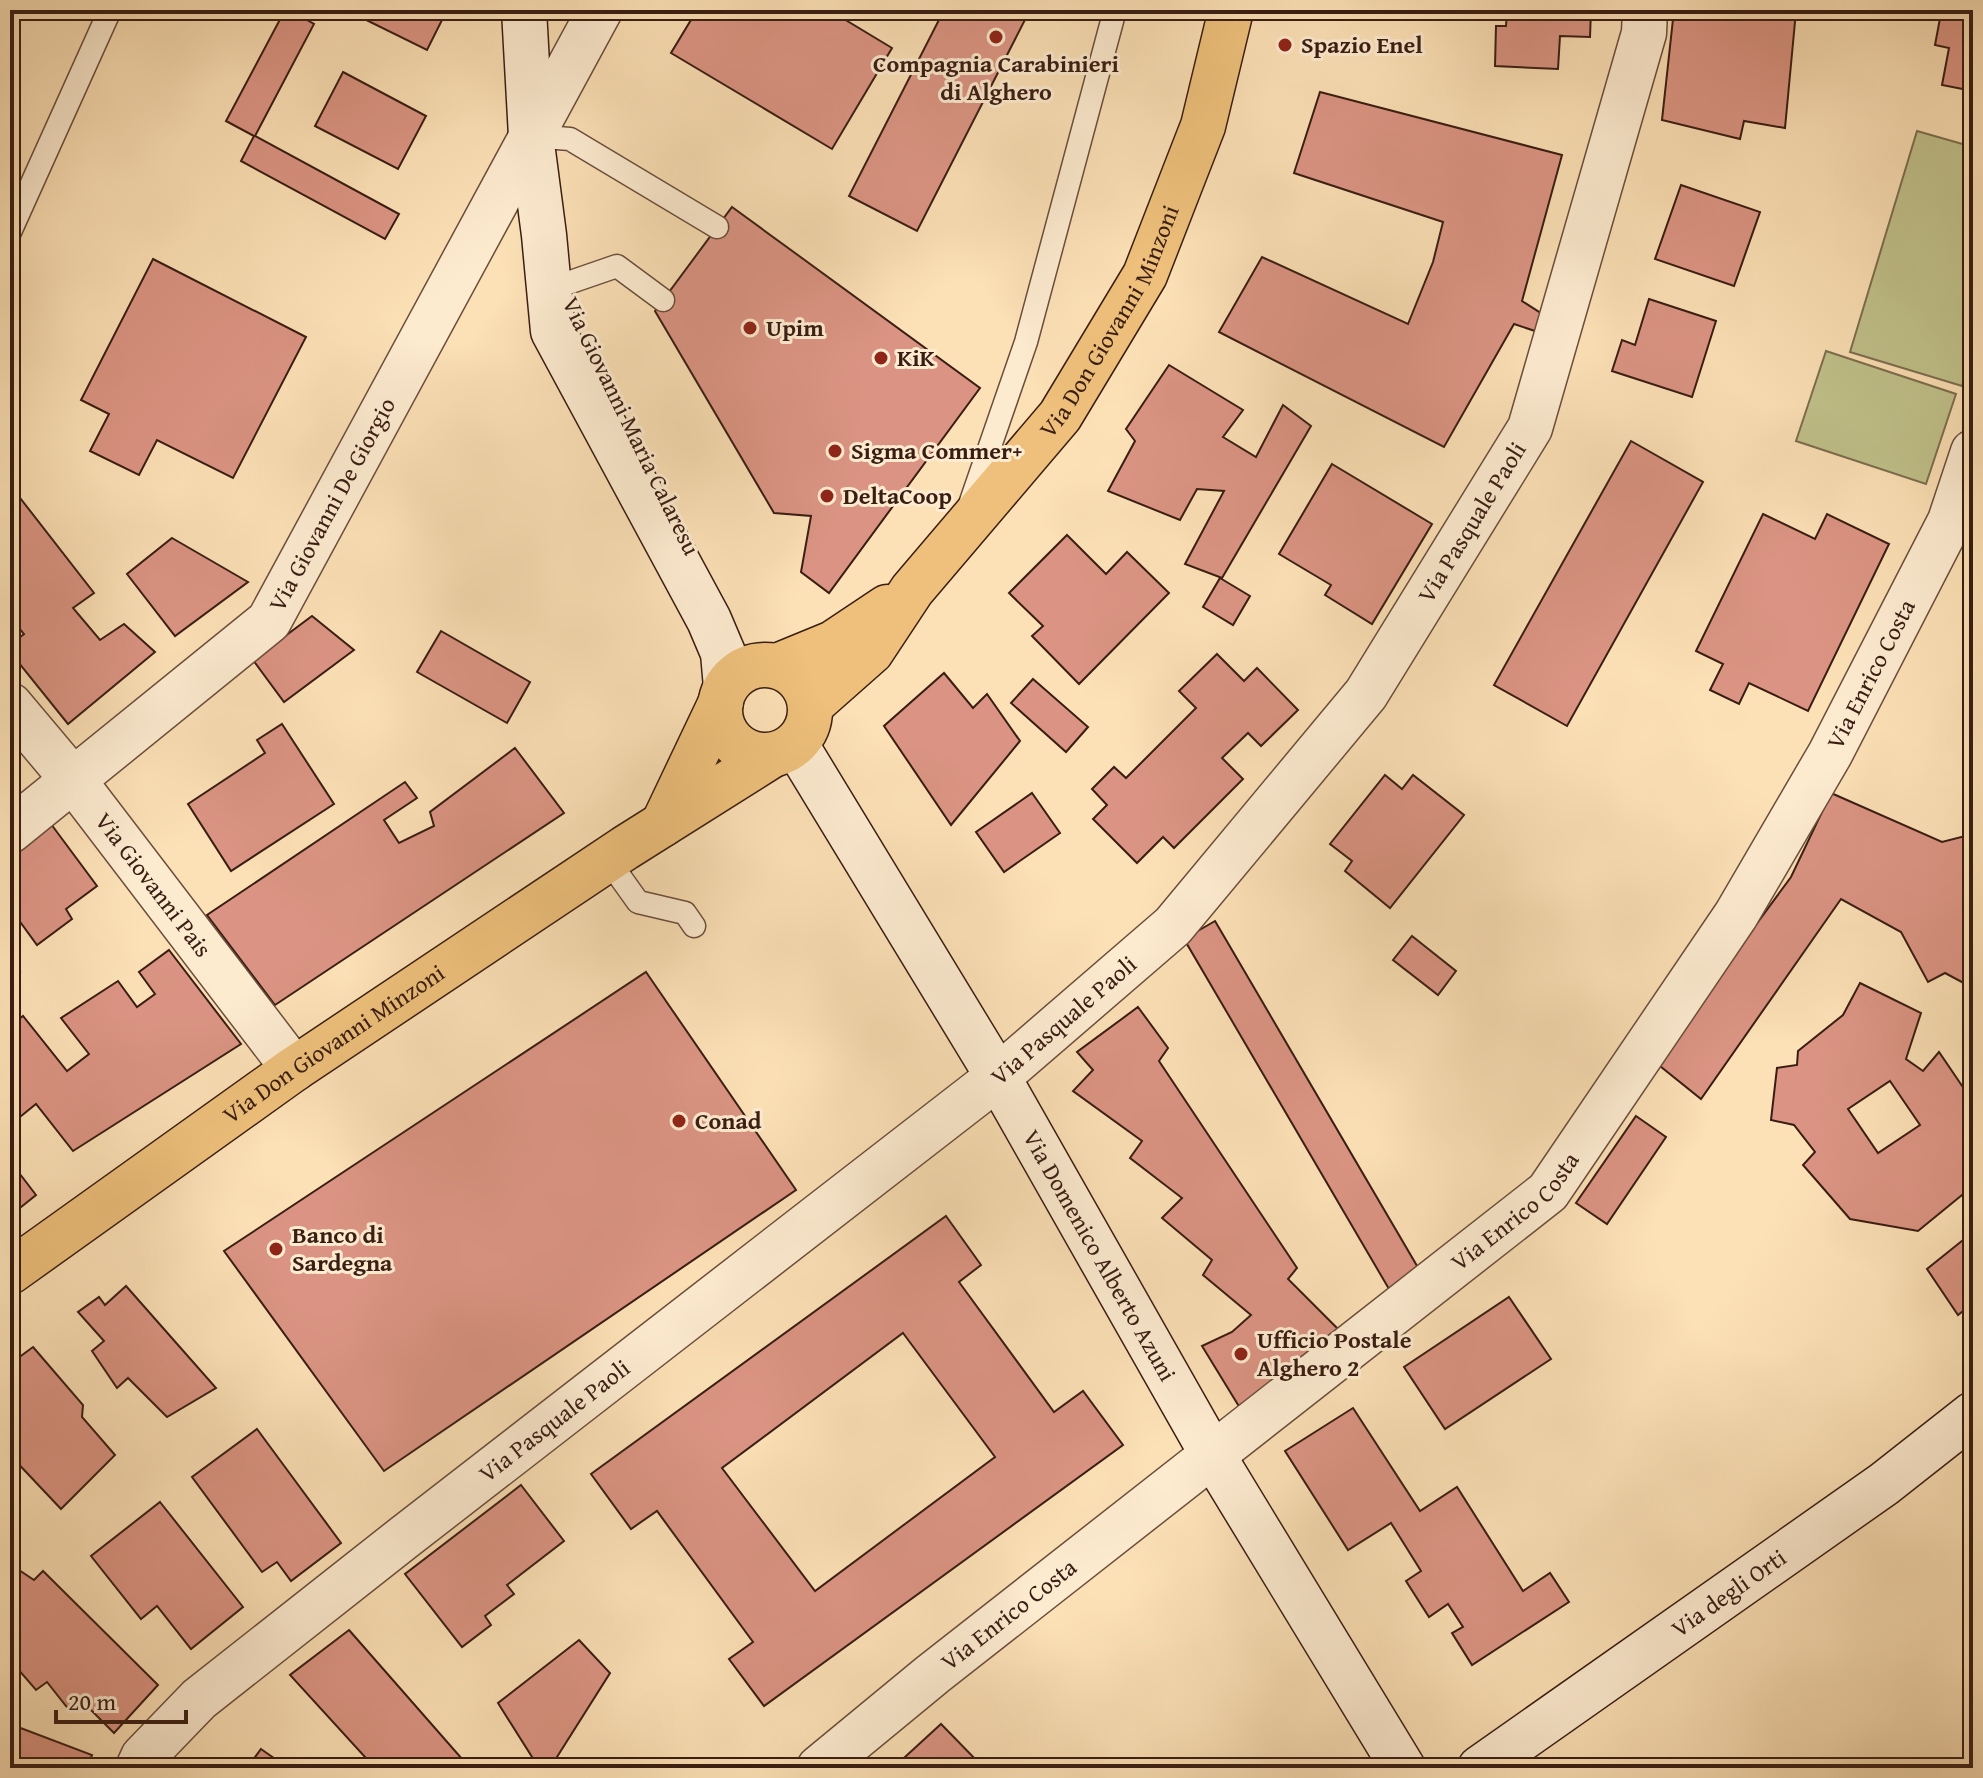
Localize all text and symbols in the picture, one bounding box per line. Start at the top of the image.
place label: Spazio Enel [1301,27,1423,62]
marker: Compagnia Carabinieri di Alghero [987,28,1005,46]
marker: Spazio Enel [1276,36,1294,54]
place label: Compagnia Carabinieri di Alghero [873,46,1119,109]
street label: Via Don Giovanni Minzoni [1031,200,1188,445]
street label: Via Giovanni Maria Calaresu [554,291,709,561]
place label: Upim [766,310,824,345]
marker: Upim [741,319,759,337]
place label: KiK [897,340,936,375]
marker: KiK [872,349,890,367]
street label: Via Giovanni De Giorgio [259,391,404,618]
place label: Sigma Commer+ [851,433,1022,468]
street label: Via Pasquale Paoli [1409,435,1535,609]
marker: Sigma Commer+ [826,442,844,460]
place label: DeltaCoop [843,478,952,513]
marker: DeltaCoop [818,487,836,505]
street label: Via Enrico Costa [1817,592,1924,755]
street label: Via Giovanni Pais [87,805,220,964]
street label: Via Pasquale Paoli [983,947,1144,1093]
street label: Via Don Giovanni Minzoni [215,955,452,1132]
place label: Conad [695,1103,762,1138]
marker: Conad [670,1112,688,1130]
street label: Via Domenico Alberto Azuni [1014,1123,1185,1388]
street label: Via Enrico Costa [1443,1144,1588,1279]
place label: Banco di Sardegna [292,1217,393,1280]
marker: Banco di Sardegna [267,1240,285,1258]
place label: Ufficio Postale Alghero 2 [1257,1322,1412,1385]
marker: Ufficio Postale Alghero 2 [1232,1345,1250,1363]
street label: Via Pasquale Paoli [471,1350,637,1490]
street label: Via degli Orti [1664,1540,1793,1646]
street label: Via Enrico Costa [933,1549,1084,1679]
scale bar [56,1674,186,1724]
text: 20 m [68,1684,116,1719]

